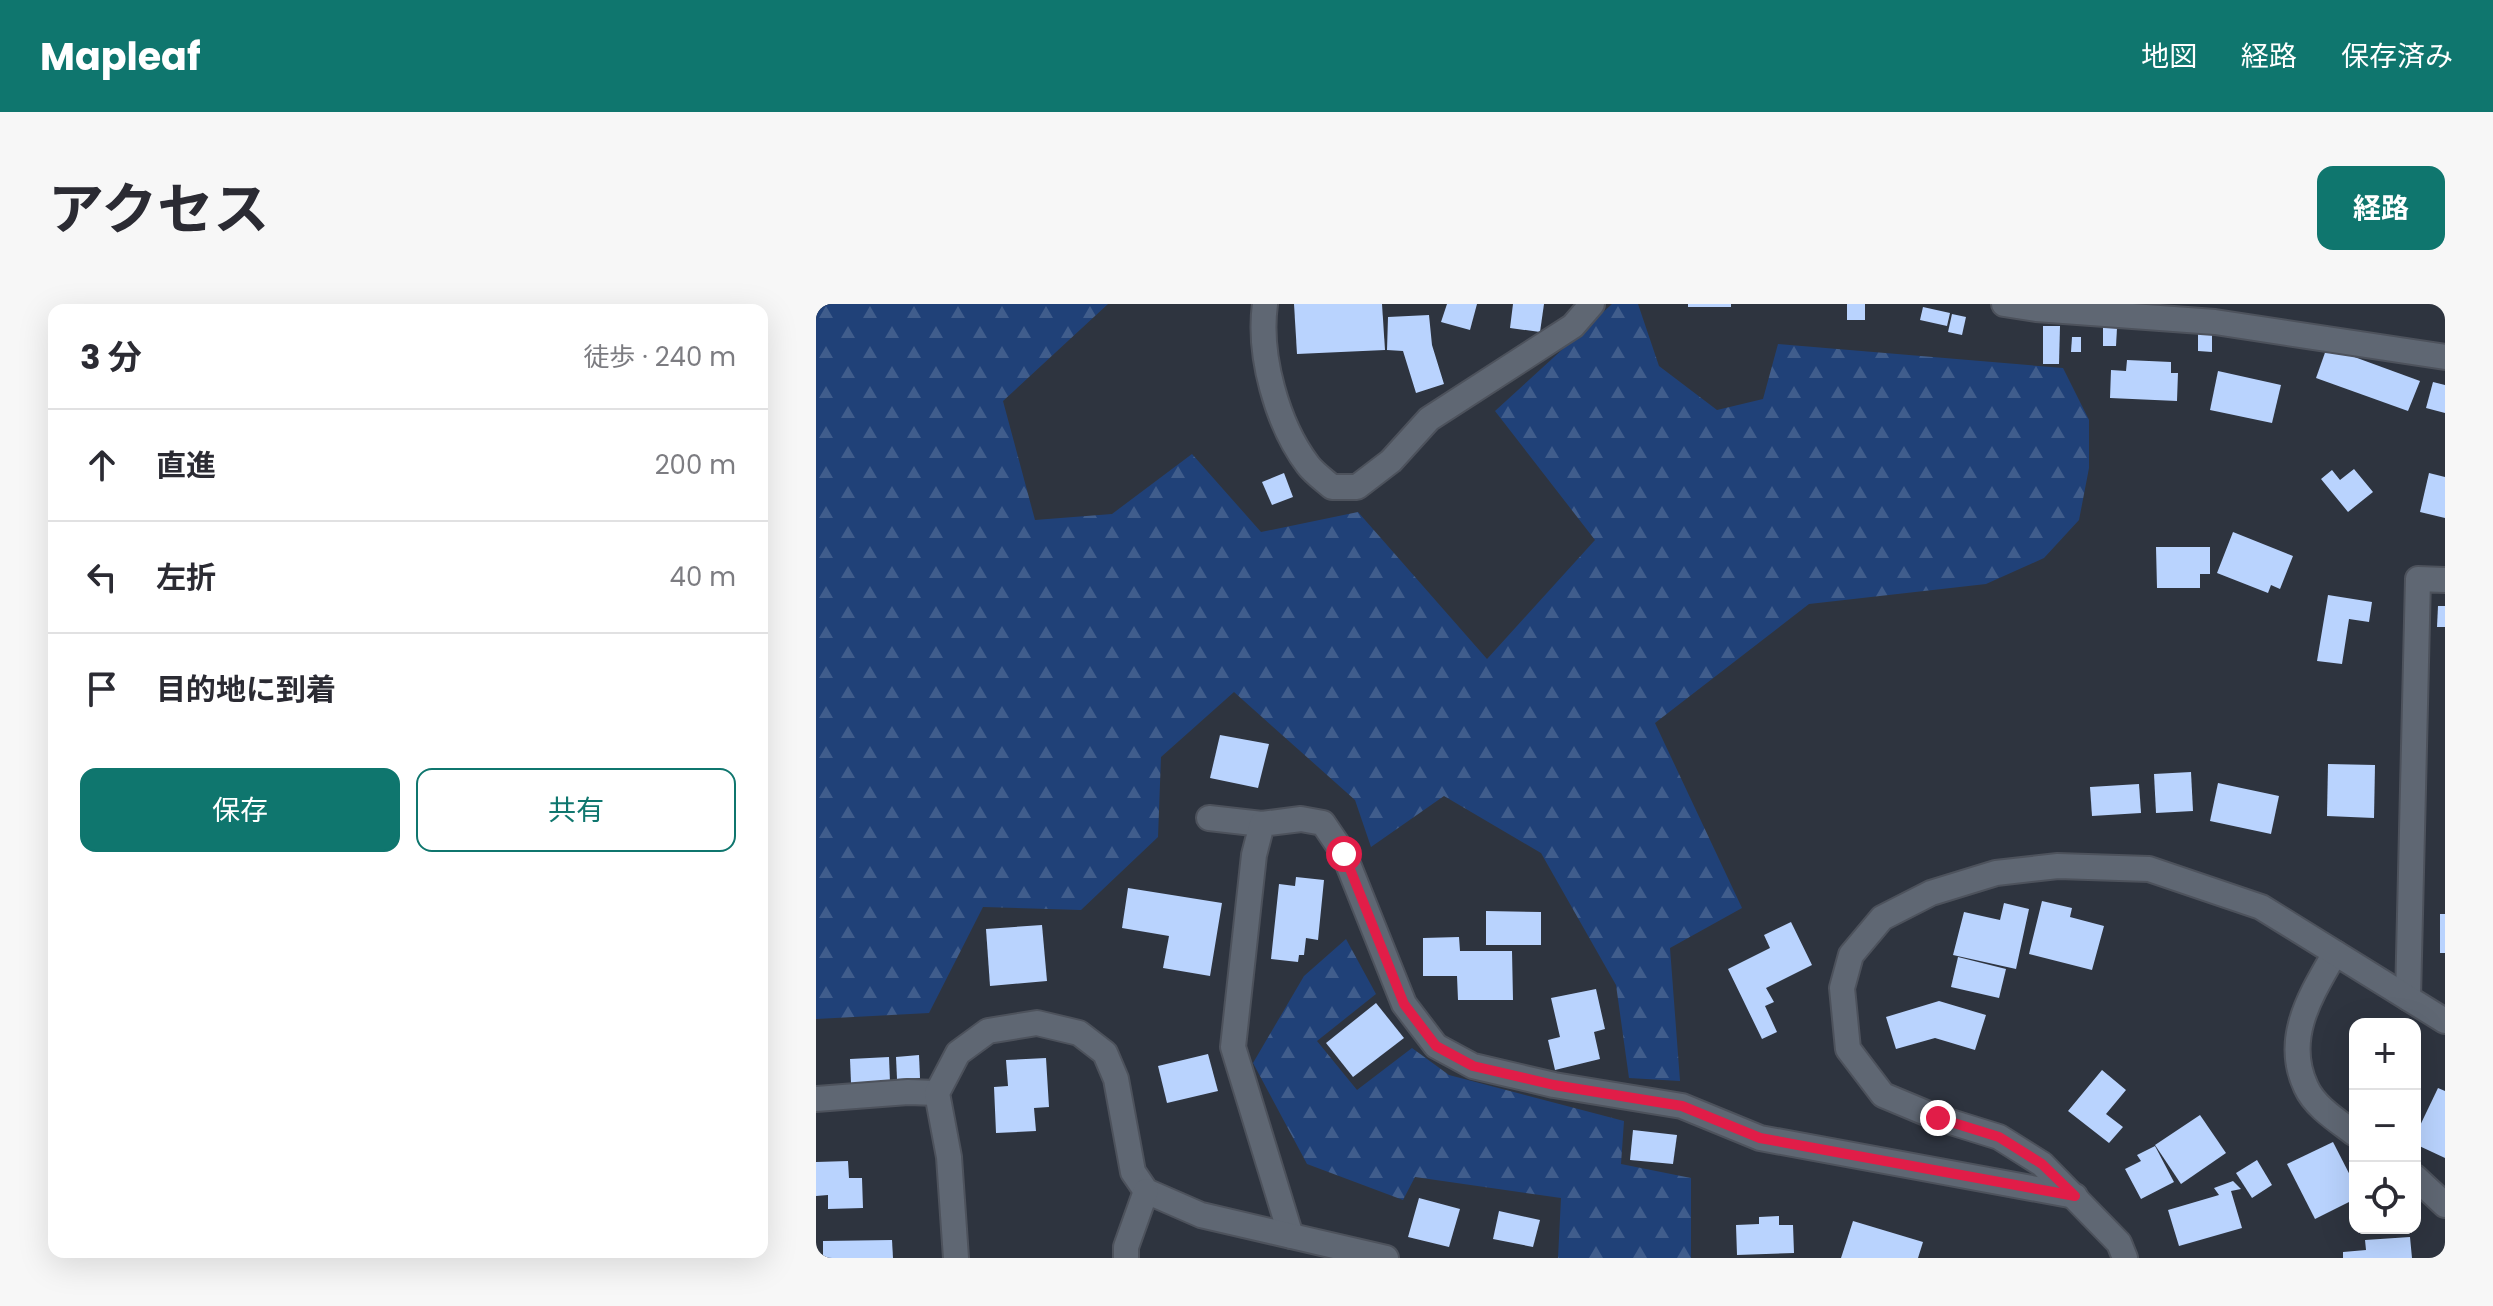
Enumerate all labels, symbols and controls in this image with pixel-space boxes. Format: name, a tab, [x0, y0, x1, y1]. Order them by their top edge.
text: Mapleaf	[40, 30, 201, 83]
text: 地図	[2141, 37, 2197, 76]
text: 経路	[2241, 37, 2297, 76]
text: 保存済み	[2341, 37, 2453, 76]
button: 経路	[2317, 166, 2445, 250]
text: アクセス	[48, 170, 269, 249]
text: 3 分	[80, 333, 142, 381]
text: 徒歩 · 240 m	[583, 339, 736, 375]
icon: ahead	[80, 443, 124, 487]
text: 直進	[156, 444, 216, 487]
text: 200 m	[655, 447, 736, 483]
icon: left	[80, 555, 124, 599]
text: 左折	[156, 556, 216, 599]
text: 40 m	[670, 559, 736, 595]
icon: arrive	[80, 667, 124, 711]
text: 目的地に到着	[156, 668, 336, 711]
button: 保存	[80, 768, 400, 852]
button: 共有	[416, 768, 736, 852]
route start	[1326, 836, 1362, 872]
map controls	[2349, 1018, 2421, 1234]
button: +	[2349, 1018, 2421, 1090]
button: −	[2349, 1090, 2421, 1162]
route end	[1920, 1100, 1956, 1136]
button: locate	[2349, 1162, 2421, 1234]

